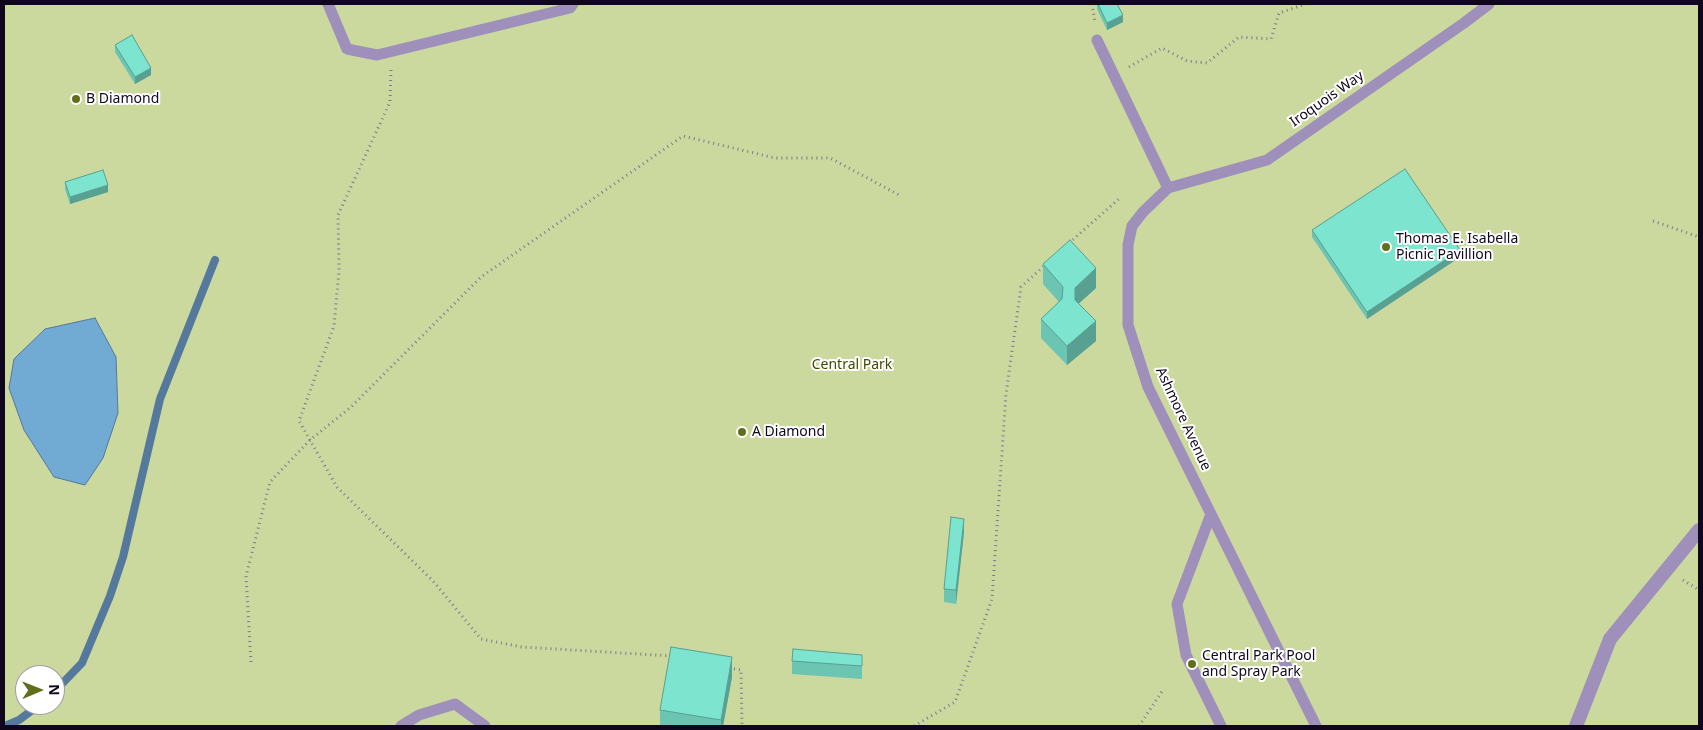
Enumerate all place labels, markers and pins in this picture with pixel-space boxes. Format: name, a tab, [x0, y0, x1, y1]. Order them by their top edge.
place label: B Diamond	[86, 91, 159, 107]
marker: B Diamond	[70, 93, 82, 105]
place label: Thomas E. Isabella Picnic Pavillion	[1396, 231, 1518, 264]
marker: Thomas E. Isabella Picnic Pavillion	[1380, 241, 1392, 253]
place label: A Diamond	[752, 424, 825, 440]
marker: A Diamond	[736, 426, 748, 438]
place label: Central Park Pool and Spray Park	[1202, 648, 1315, 680]
marker: Central Park Pool and Spray Park	[1186, 658, 1198, 670]

